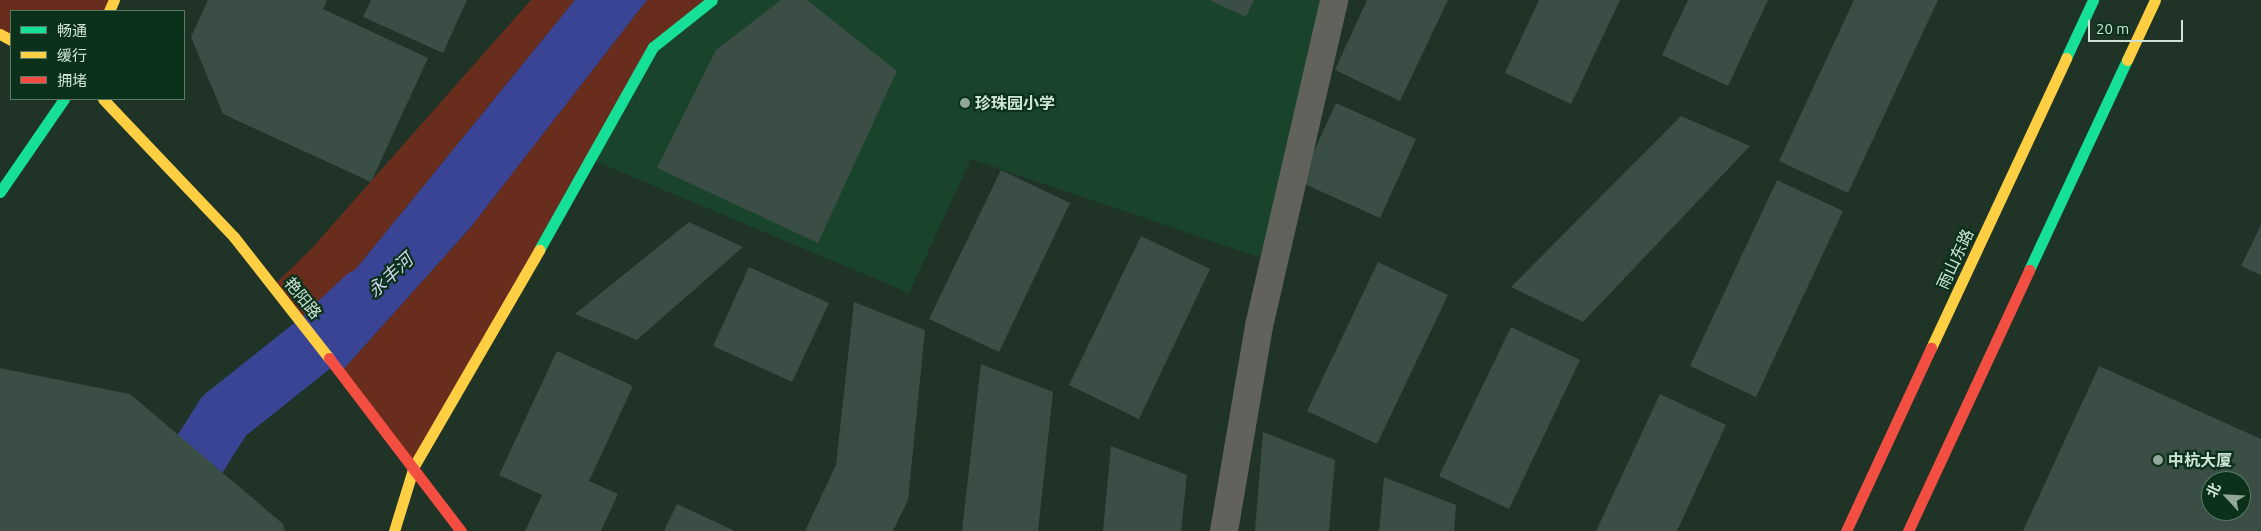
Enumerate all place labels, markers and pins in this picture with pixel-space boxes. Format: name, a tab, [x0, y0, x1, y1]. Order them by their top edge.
place label: 珍珠园小学	[975, 93, 1055, 113]
marker: 珍珠园小学	[959, 97, 971, 109]
place label: 中杭大厦	[2168, 450, 2232, 470]
marker: 中杭大厦	[2152, 454, 2164, 466]

